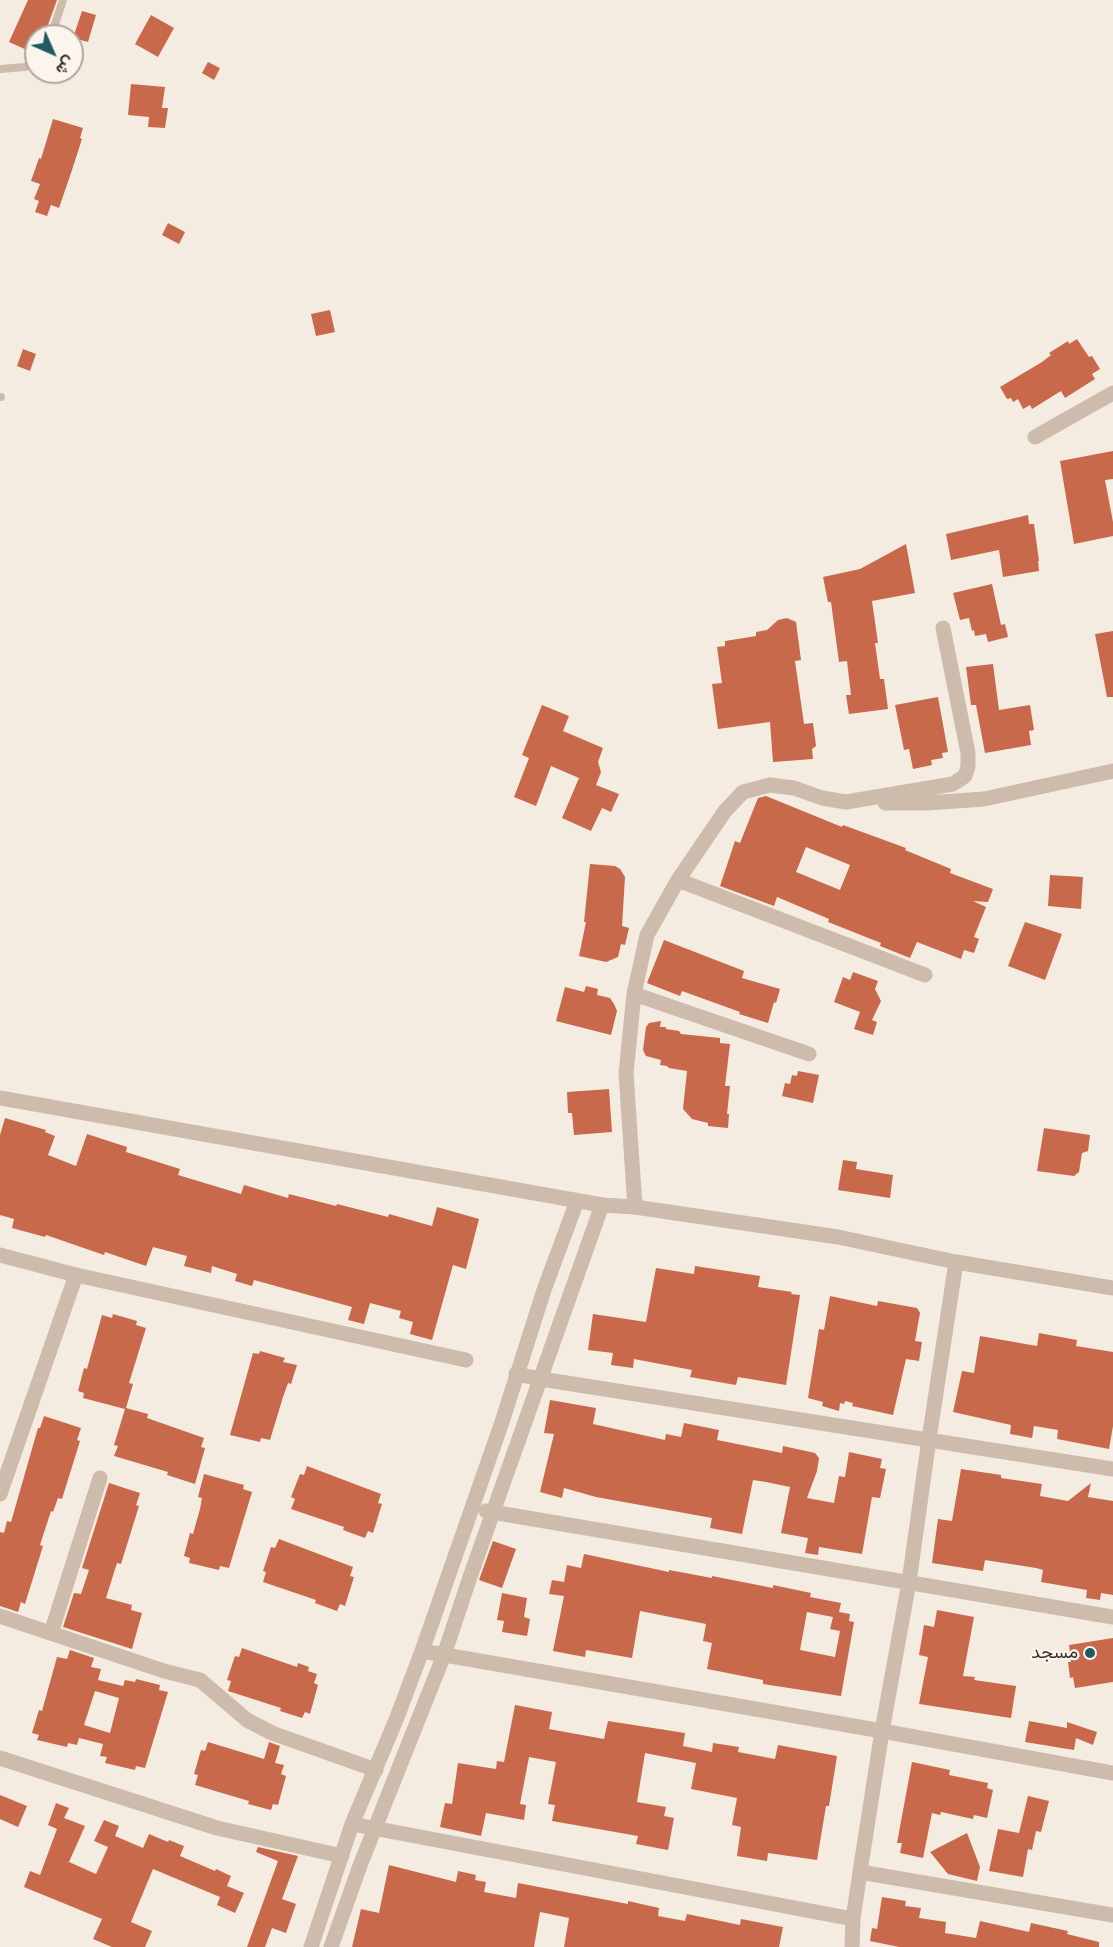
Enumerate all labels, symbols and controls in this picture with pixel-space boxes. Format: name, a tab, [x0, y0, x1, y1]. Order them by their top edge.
north arrow	[24, 24, 84, 84]
text: ش	[53, 53, 78, 78]
place label: مسجد	[1031, 1642, 1078, 1664]
marker: مسجد	[1083, 1646, 1097, 1660]

